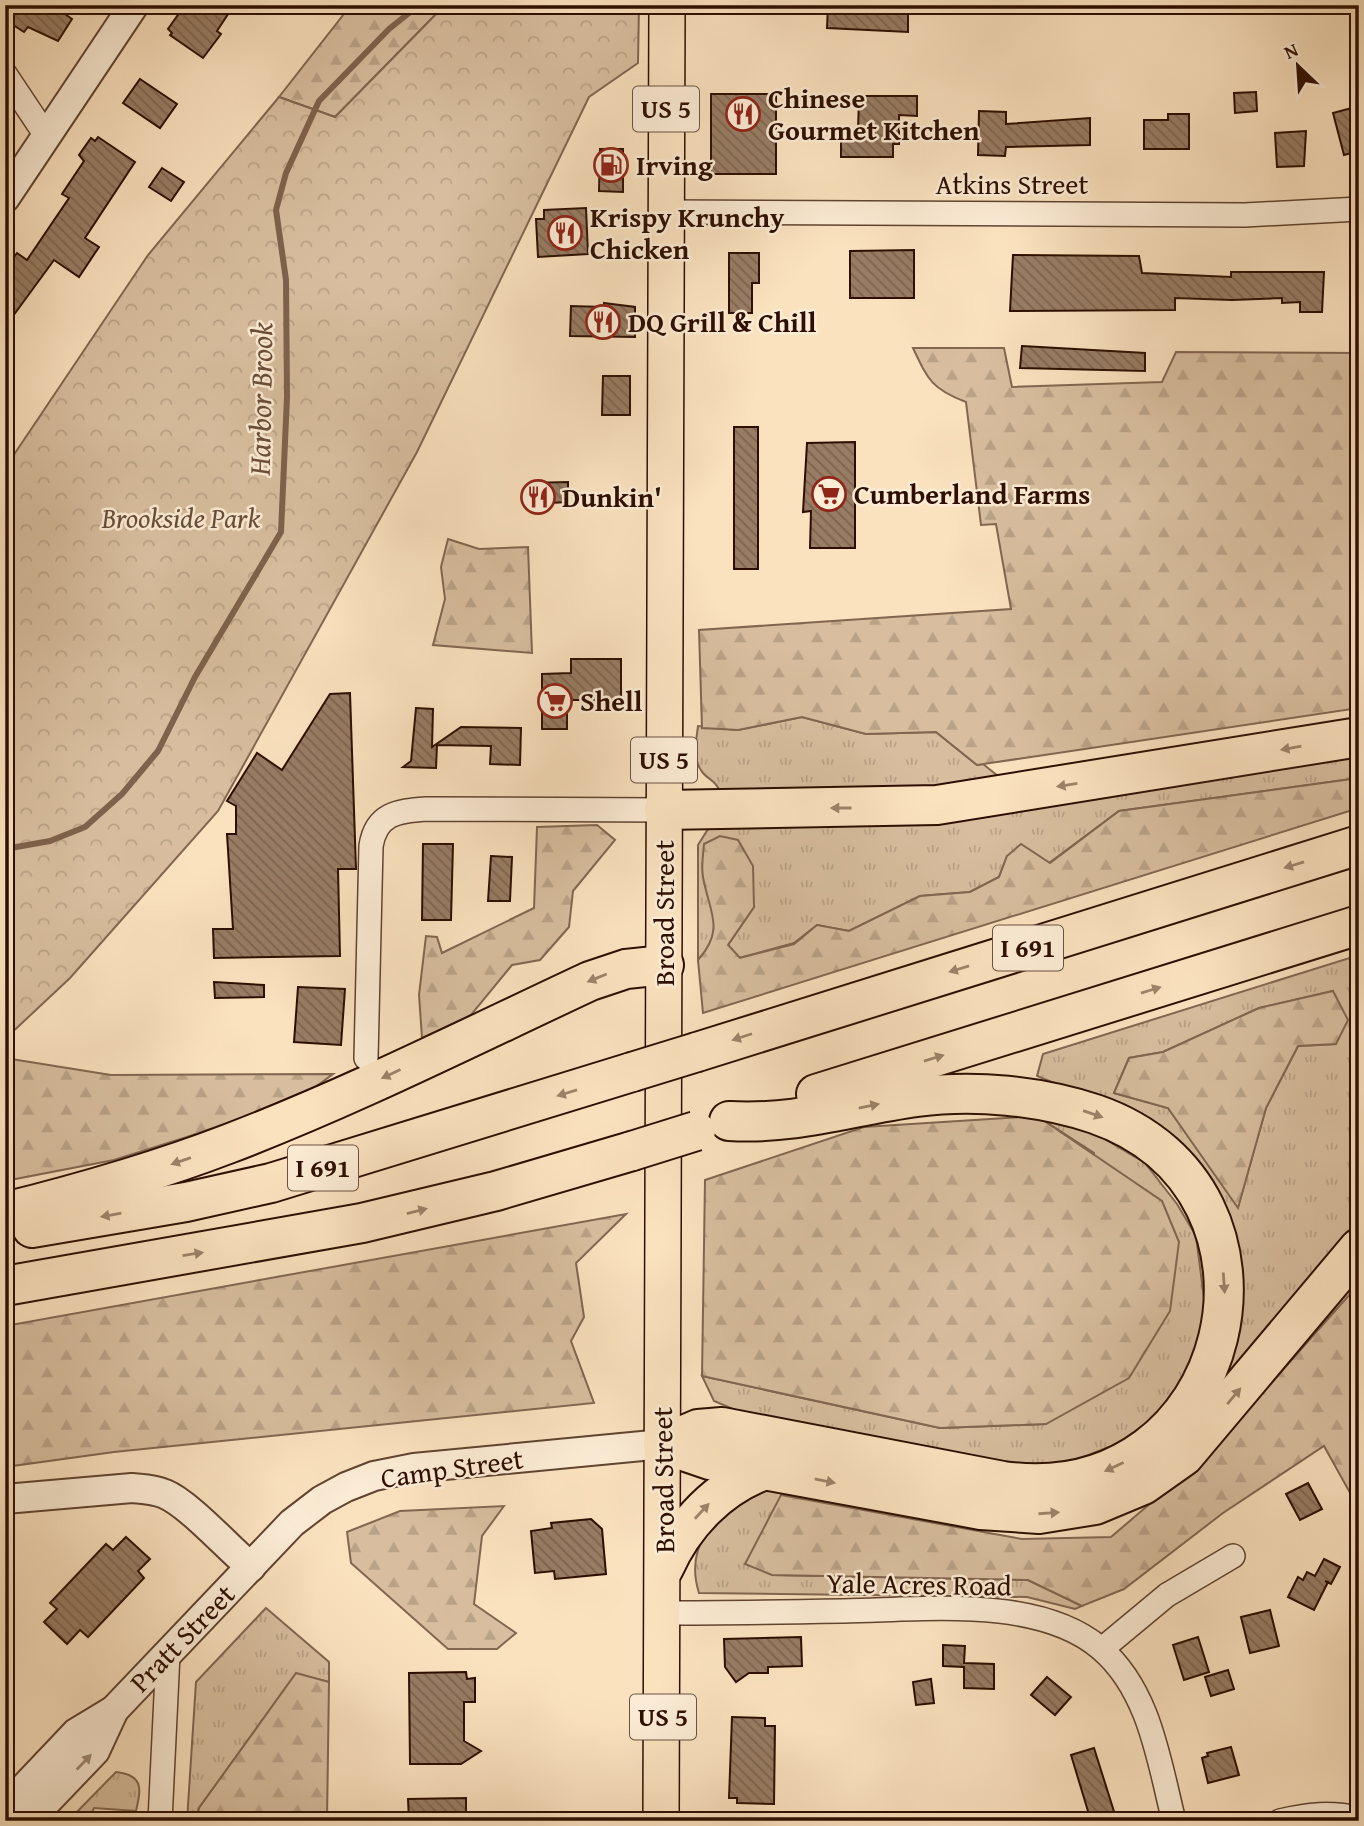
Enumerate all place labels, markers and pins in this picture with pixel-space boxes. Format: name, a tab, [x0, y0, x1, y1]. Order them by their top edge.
place label: Chinese Gourmet Kitchen	[768, 77, 980, 150]
restaurant icon: Chinese Gourmet Kitchen	[724, 95, 762, 133]
place label: Irving	[636, 144, 713, 185]
fuel station icon: Irving	[592, 146, 630, 184]
place label: Krispy Krunchy Chicken	[590, 196, 785, 269]
restaurant icon: Krispy Krunchy Chicken	[546, 214, 584, 252]
place label: DQ Grill & Chill	[628, 301, 817, 342]
restaurant icon: DQ Grill & Chill	[584, 303, 622, 341]
place label: Cumberland Farms	[854, 473, 1090, 514]
supermarket icon: Cumberland Farms	[810, 475, 848, 513]
place label: Dunkin'	[562, 476, 662, 517]
restaurant icon: Dunkin'	[519, 478, 557, 516]
place label: Shell	[580, 680, 643, 721]
supermarket icon: Shell	[536, 682, 574, 720]

